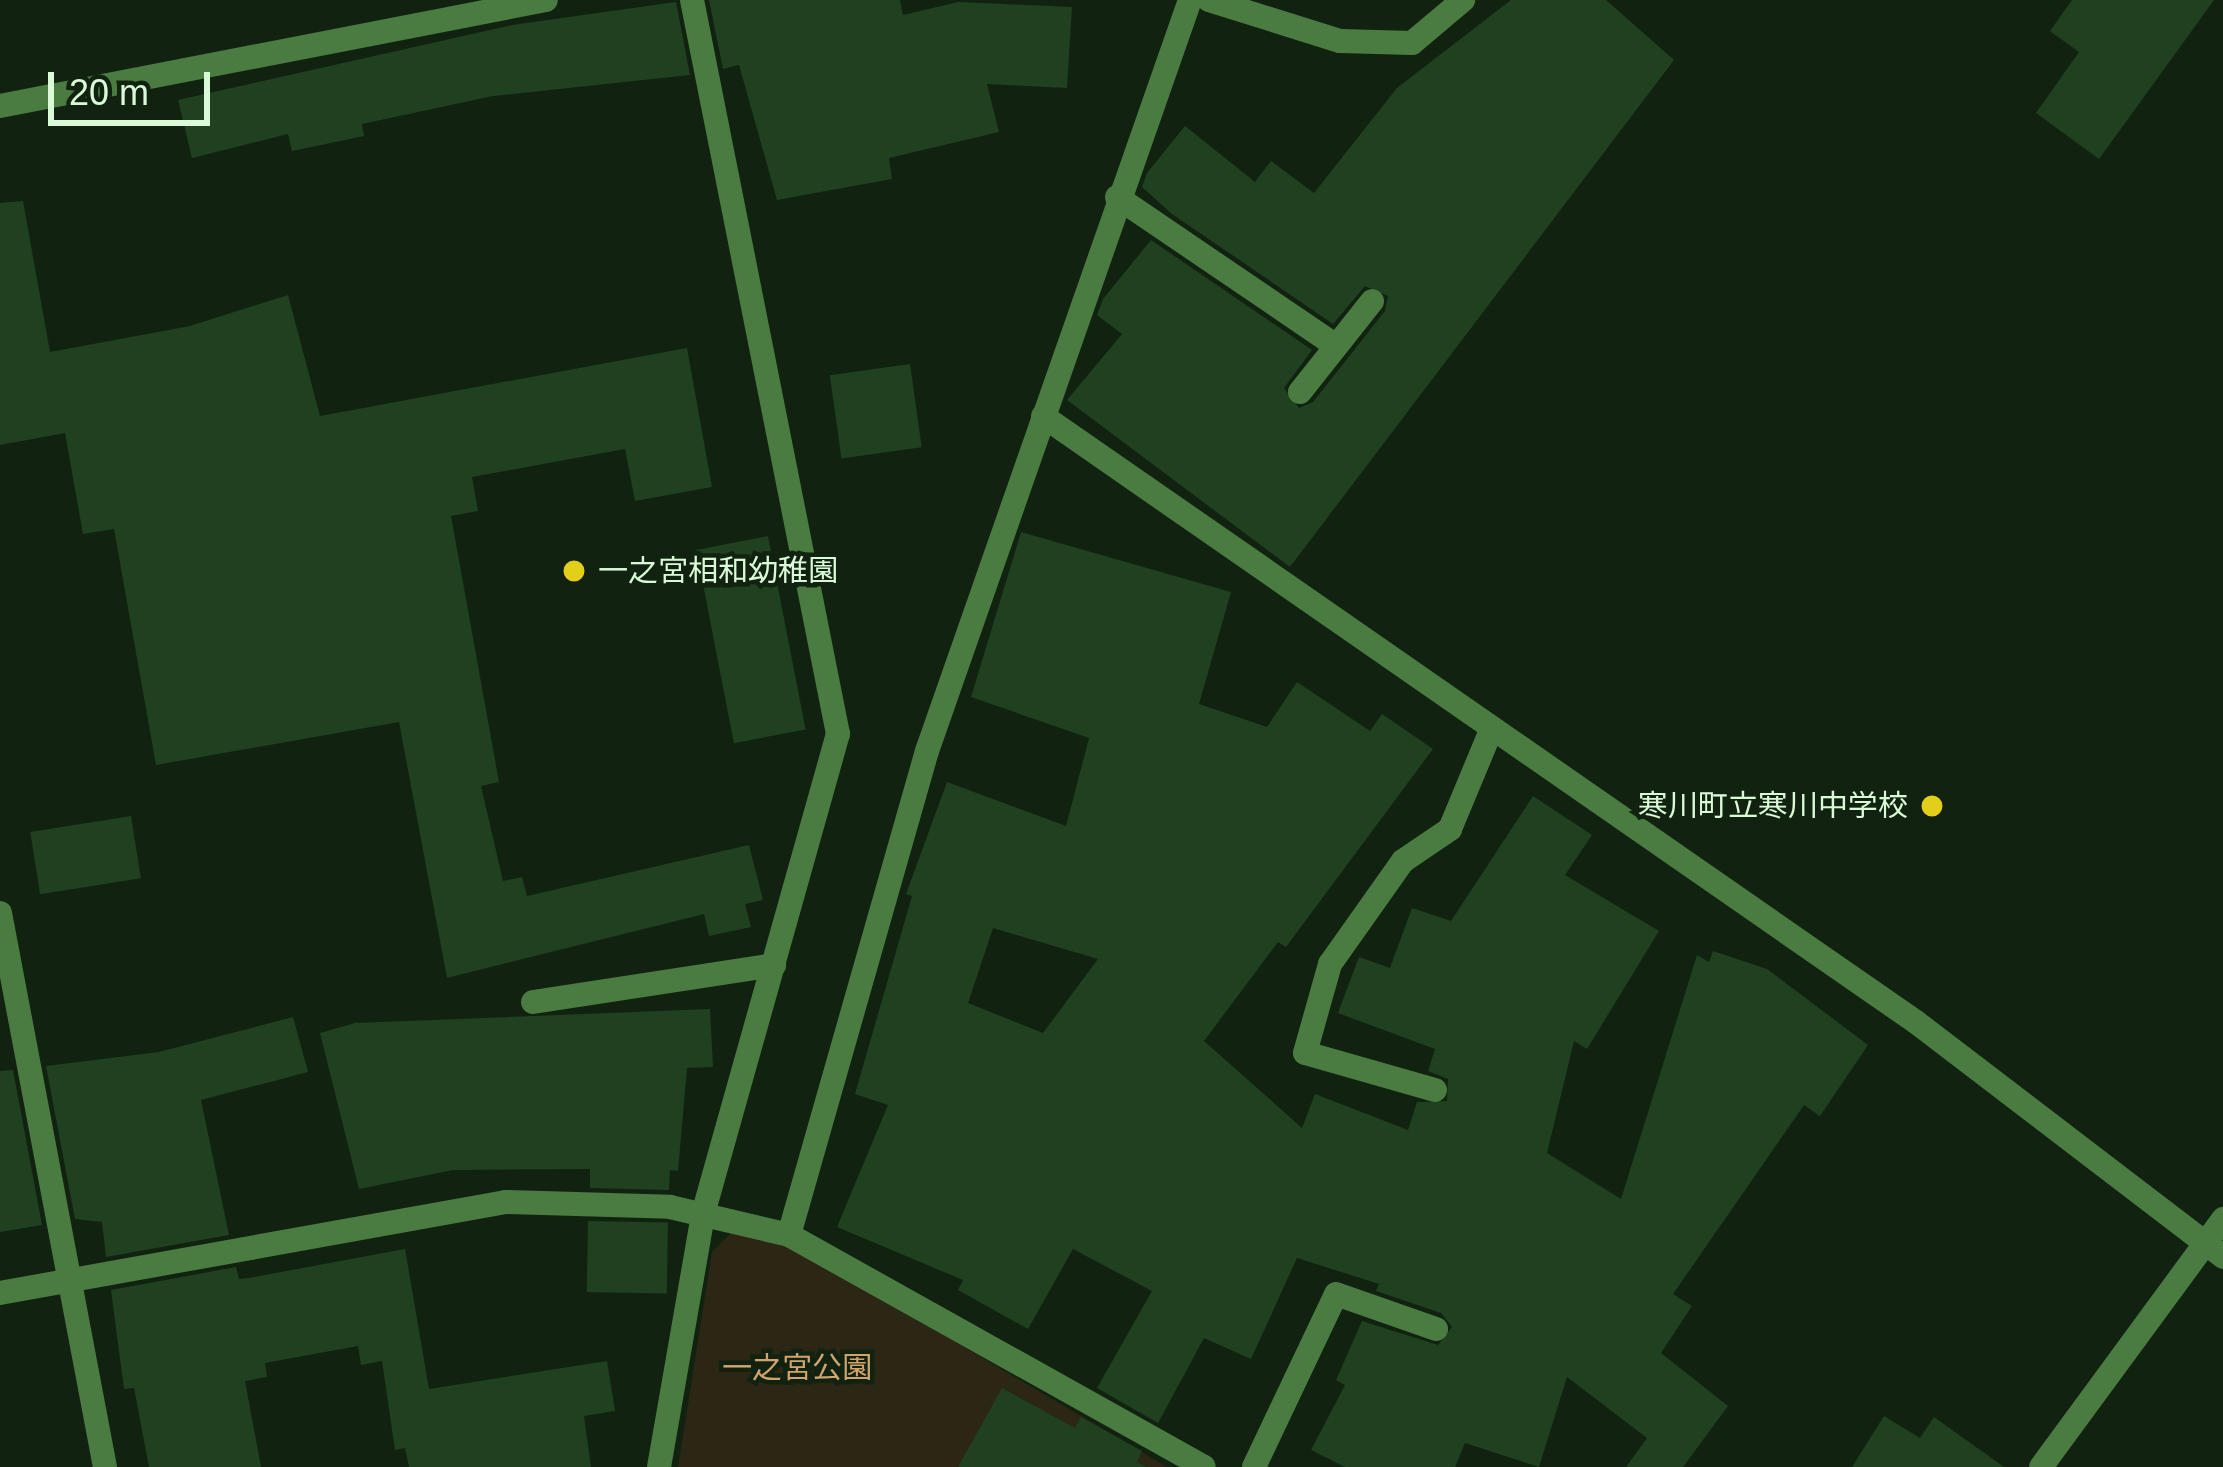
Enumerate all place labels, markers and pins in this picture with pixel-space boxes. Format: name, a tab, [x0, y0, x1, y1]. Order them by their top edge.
place label: 一之宮相和幼稚園	[598, 553, 838, 589]
marker: 一之宮相和幼稚園	[561, 558, 587, 584]
place label: 寒川町立寒川中学校	[1638, 788, 1908, 824]
marker: 寒川町立寒川中学校	[1919, 793, 1945, 819]

